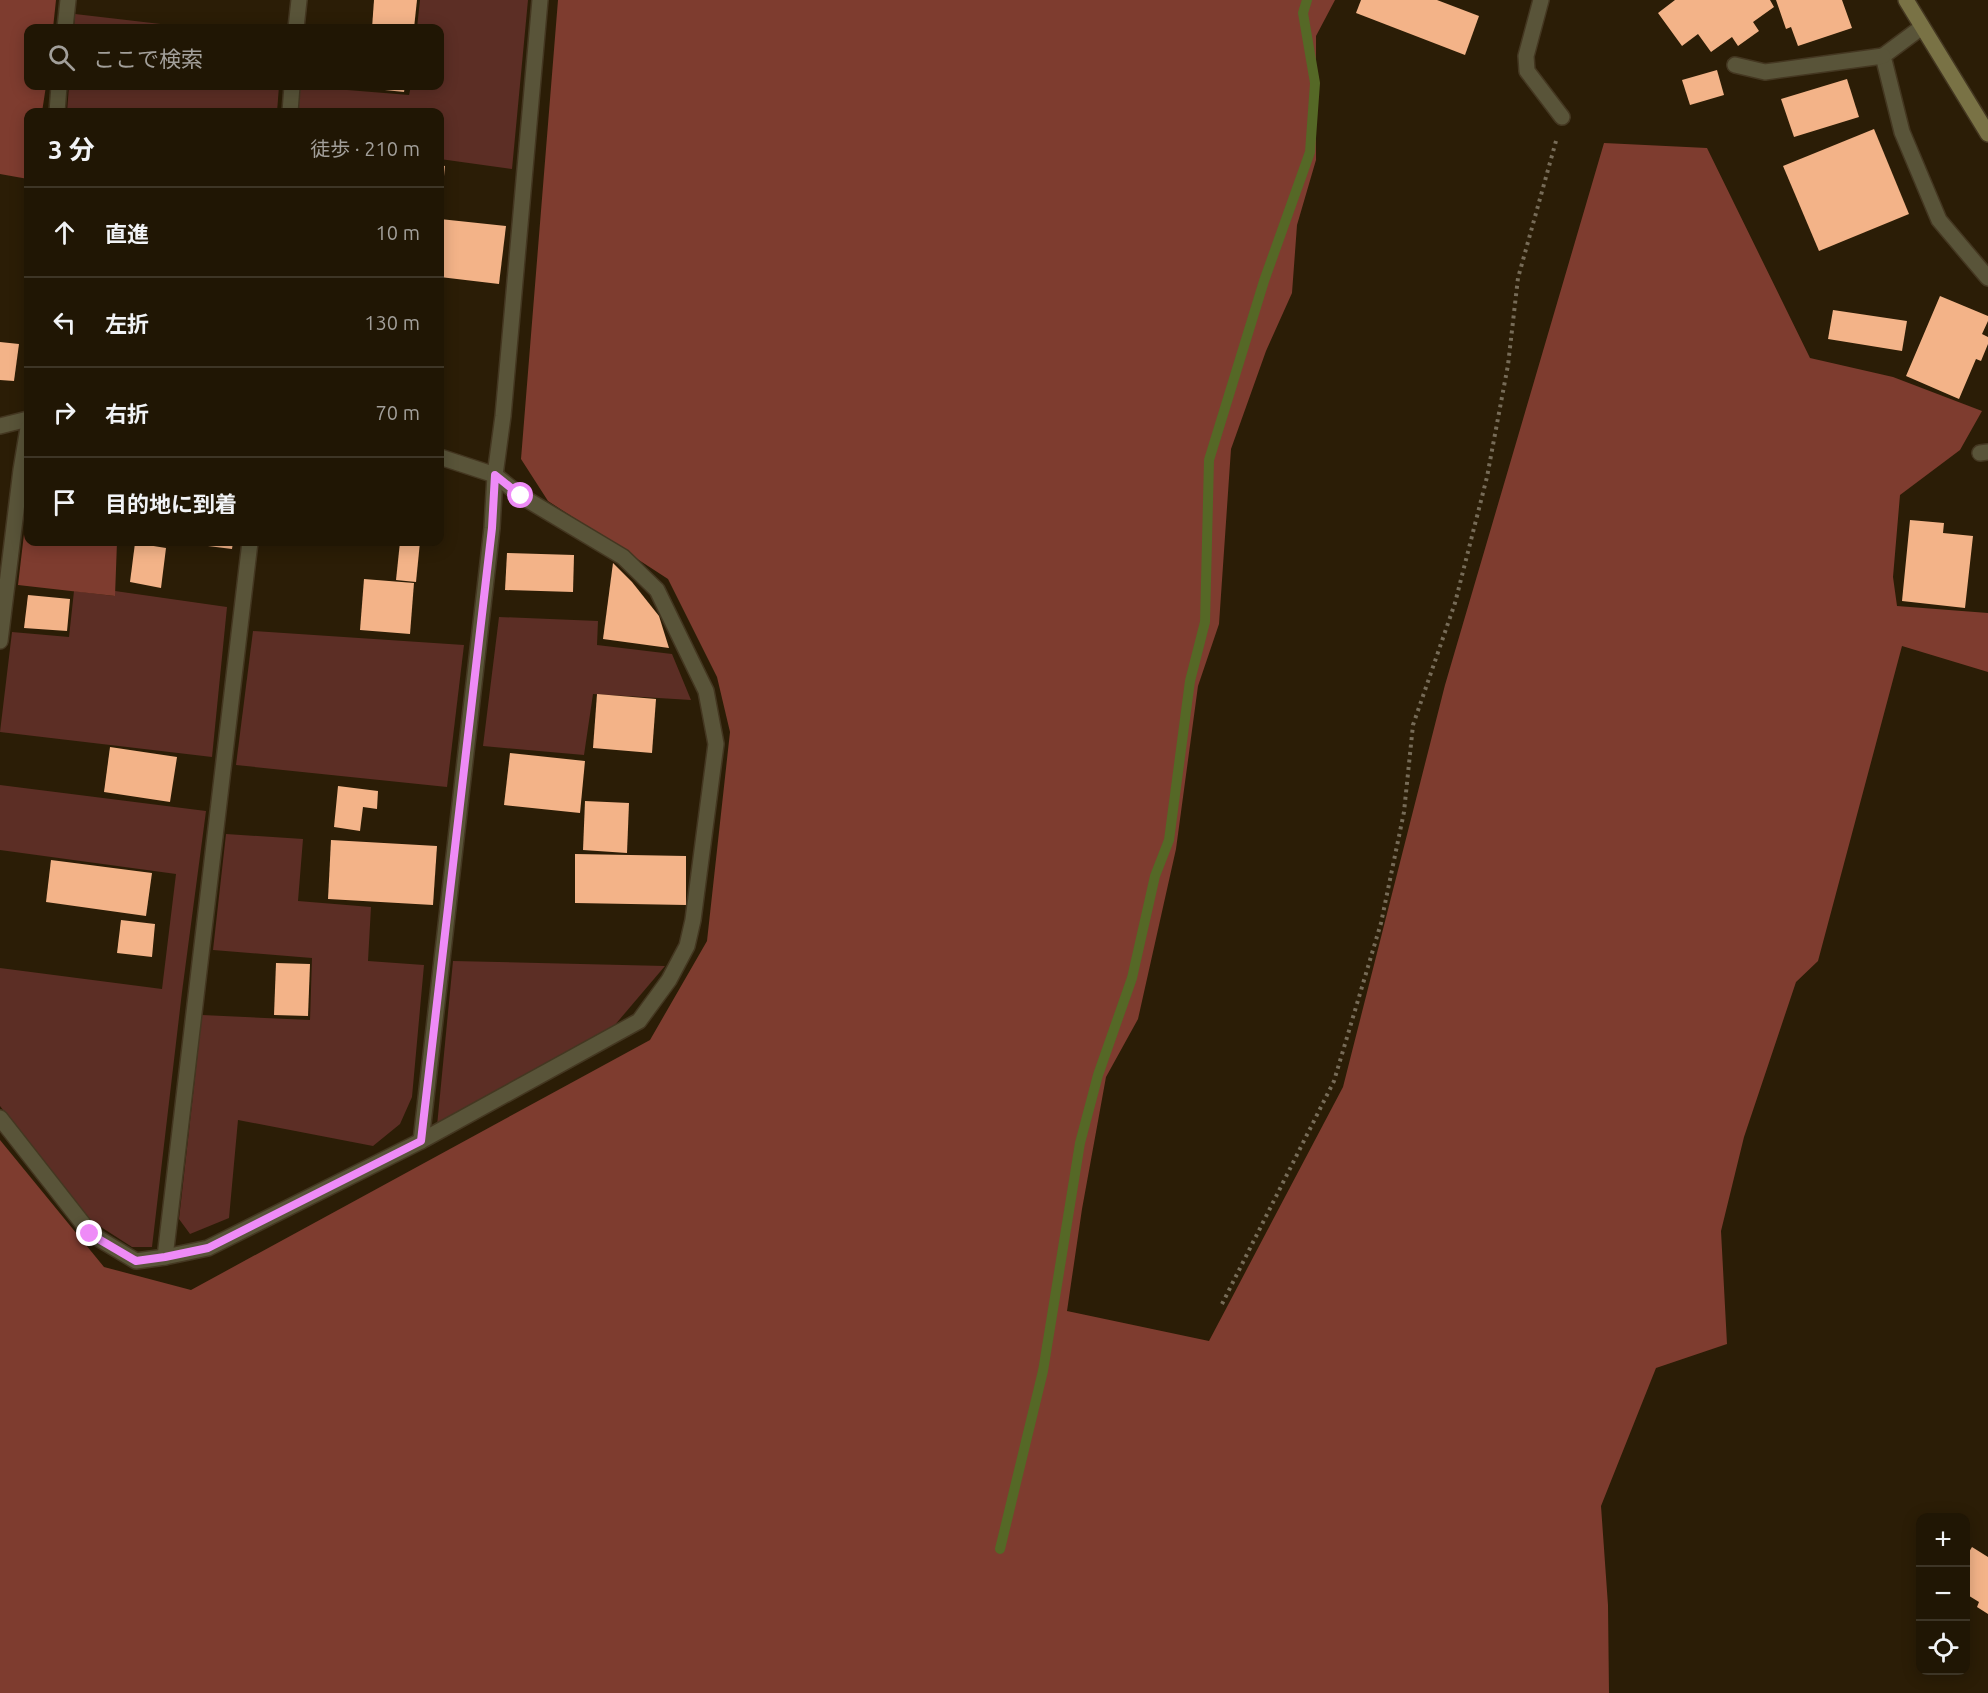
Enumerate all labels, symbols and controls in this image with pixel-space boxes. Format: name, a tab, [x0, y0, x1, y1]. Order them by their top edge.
search box	[24, 24, 444, 90]
icon: search	[45, 41, 78, 74]
text: ここで検索	[93, 46, 203, 71]
text: 3 分	[48, 135, 95, 164]
text: 徒歩 · 210 m	[310, 137, 420, 160]
icon: ahead	[48, 216, 81, 249]
text: 直進	[105, 221, 149, 246]
text: 10 m	[376, 221, 420, 244]
icon: left	[48, 306, 81, 339]
text: 左折	[105, 311, 149, 336]
text: 130 m	[364, 311, 420, 334]
icon: right	[48, 396, 81, 429]
text: 右折	[105, 401, 149, 426]
text: 70 m	[376, 401, 420, 424]
route start	[507, 482, 533, 508]
icon: arrive	[48, 486, 81, 519]
text: 目的地に到着	[105, 491, 237, 516]
route end	[76, 1220, 102, 1246]
map controls	[1916, 1513, 1970, 1675]
button: +	[1916, 1513, 1970, 1567]
button: −	[1916, 1567, 1970, 1621]
button: locate	[1916, 1621, 1970, 1675]

